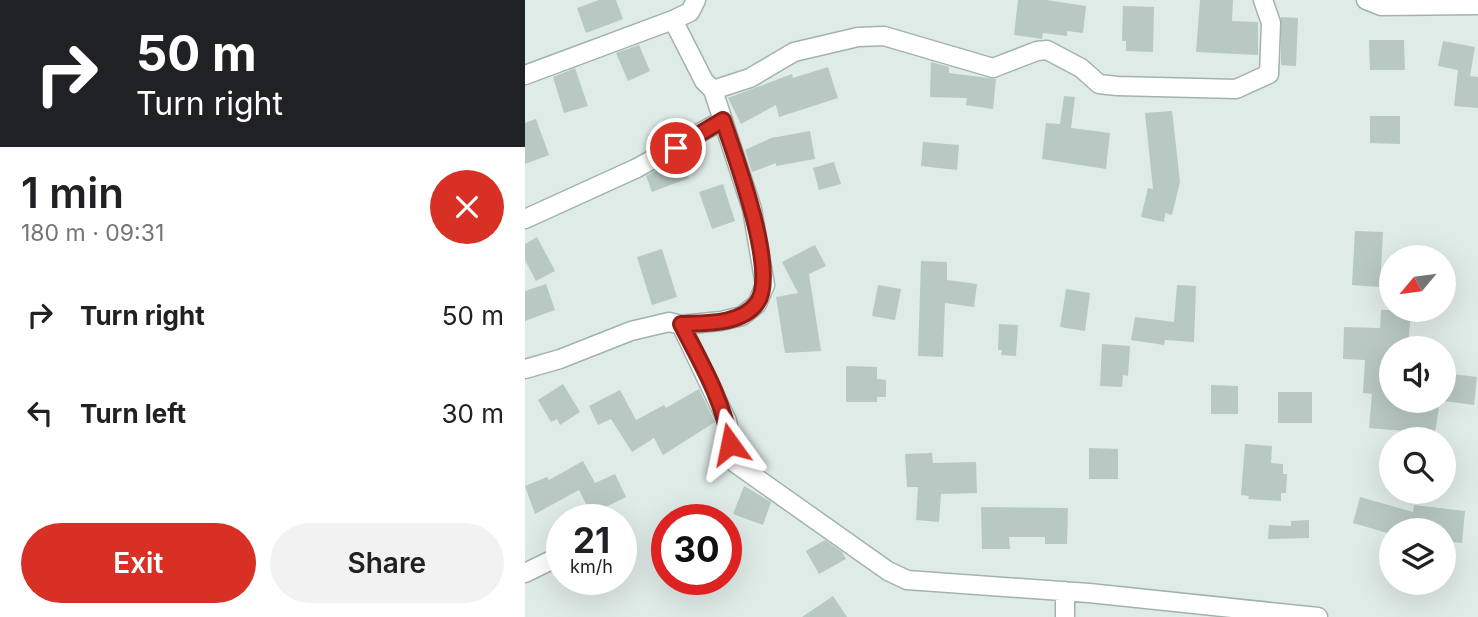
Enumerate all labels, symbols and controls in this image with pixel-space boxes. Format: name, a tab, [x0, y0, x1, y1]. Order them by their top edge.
text: 50 m	[136, 24, 257, 83]
icon: right	[21, 28, 112, 119]
text: Turn right	[136, 84, 283, 123]
pin	[646, 118, 706, 178]
icon: arrive	[657, 129, 695, 167]
text: 1 min	[21, 167, 124, 218]
button: close	[430, 170, 504, 244]
text: 180 m · 09:31	[21, 219, 164, 247]
north arrow	[1379, 245, 1456, 322]
map controls	[1379, 245, 1456, 595]
icon: right	[21, 296, 59, 334]
text: Turn right	[80, 300, 205, 331]
text: 50 m	[442, 300, 504, 331]
button: sound	[1379, 336, 1456, 413]
icon: left	[21, 394, 59, 432]
text: Turn left	[80, 398, 186, 429]
text: 30 m	[441, 398, 504, 429]
position arrow	[693, 407, 767, 481]
button: search	[1379, 427, 1456, 504]
speed limit sign: 30	[651, 504, 742, 595]
button: layers	[1379, 518, 1456, 595]
text: 21	[573, 519, 610, 561]
button: Exit	[21, 523, 256, 603]
button: Share	[270, 523, 504, 603]
text: km/h	[570, 556, 613, 577]

